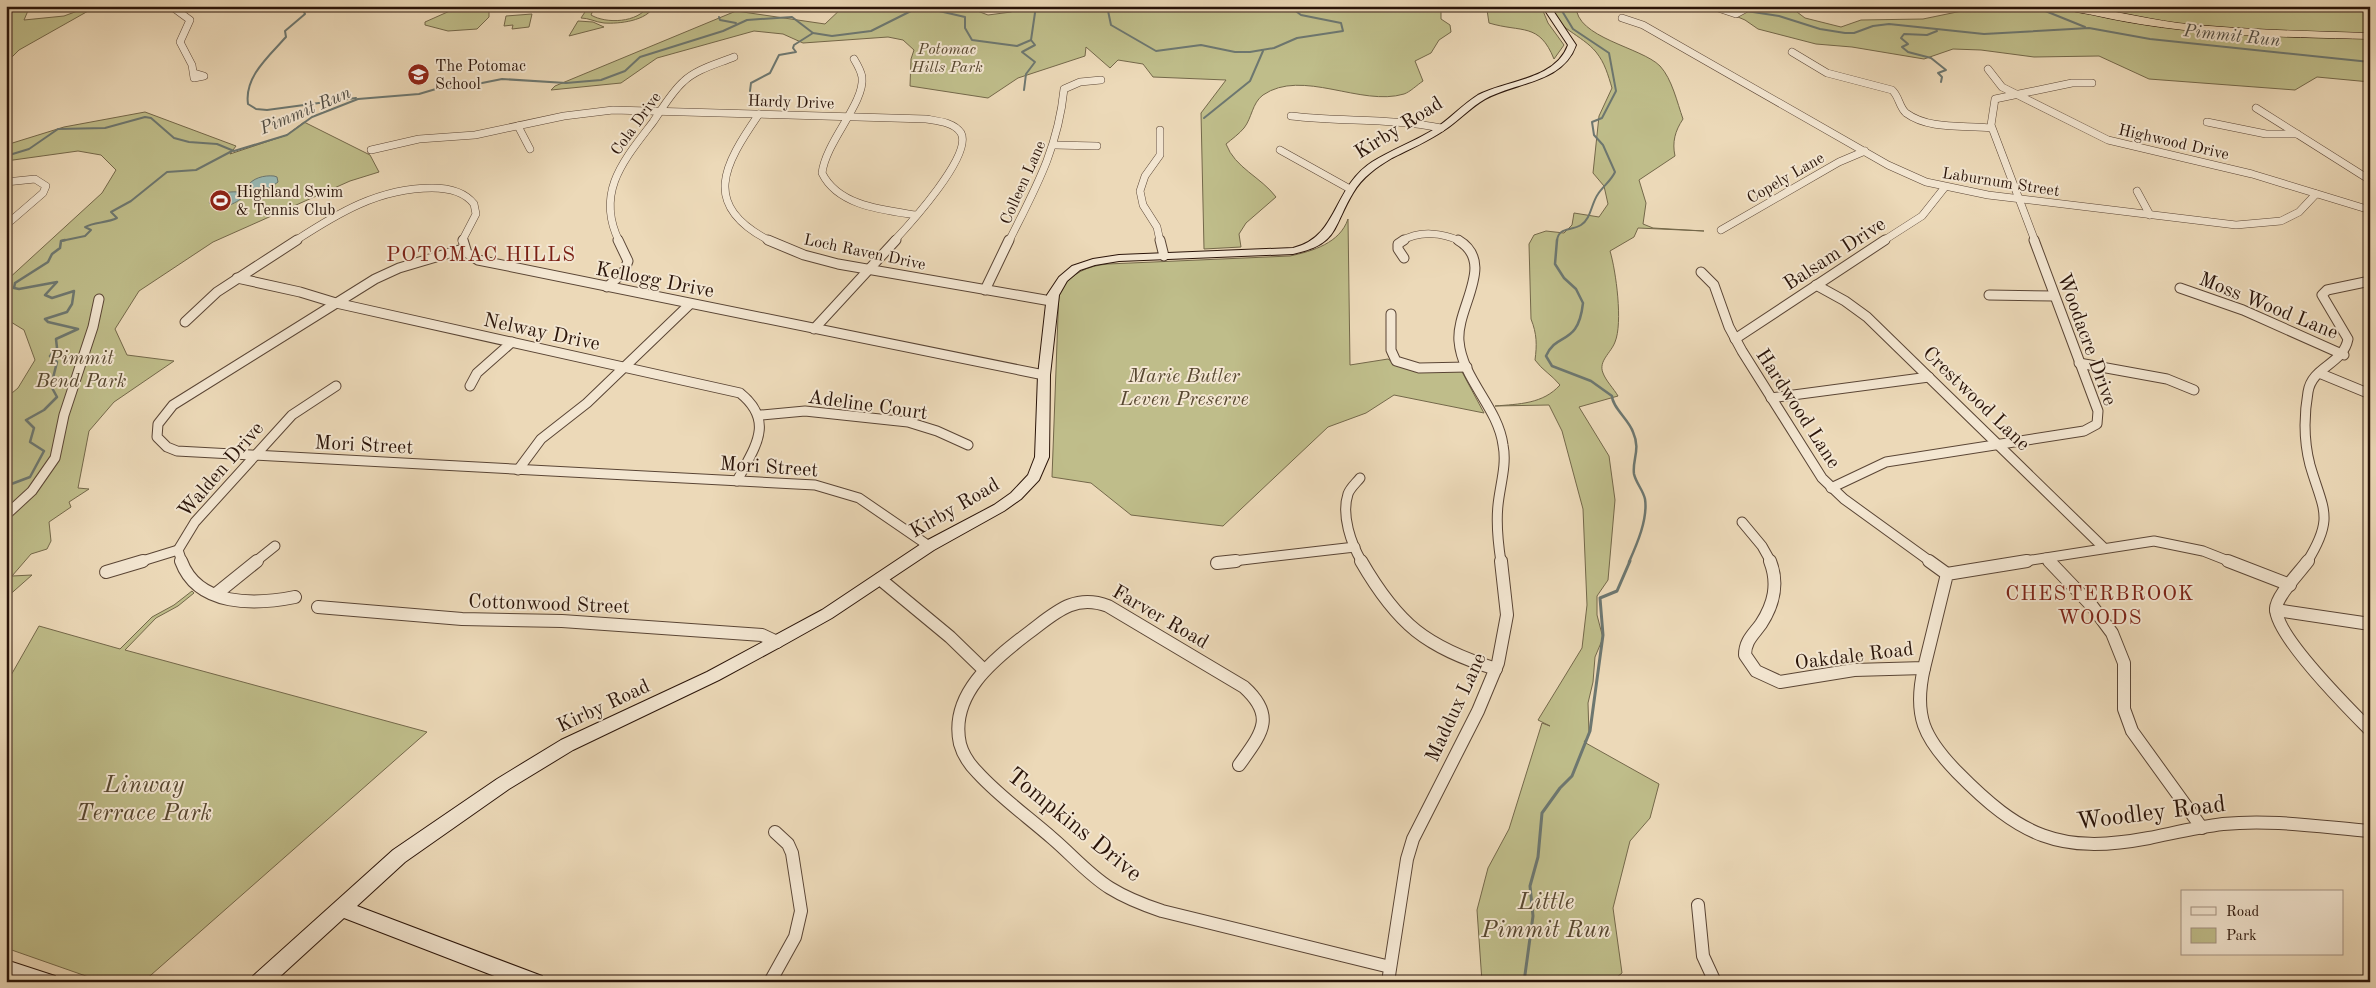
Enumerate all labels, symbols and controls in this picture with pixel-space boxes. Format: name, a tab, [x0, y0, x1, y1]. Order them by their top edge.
water label: Pimmit Run	[2182, 22, 2281, 50]
park label: Potomac Hills Park	[910, 42, 983, 76]
place label: The Potomac School	[435, 59, 526, 93]
school or university icon: The Potomac School	[407, 62, 431, 86]
water label: Pimmit Run	[256, 84, 354, 139]
street label: Cola Drive	[608, 90, 665, 159]
street label: Hardy Drive	[747, 93, 835, 113]
street label: Kirby Road	[1351, 94, 1447, 164]
street label: Highwood Drive	[2117, 122, 2230, 163]
street label: Colleen Lane	[998, 139, 1049, 227]
street label: Copely Lane	[1745, 150, 1827, 207]
street label: Laburnum Street	[1941, 166, 2061, 200]
place label: Highland Swim & Tennis Club	[236, 185, 344, 219]
sports icon: Highland Swim & Tennis Club	[208, 188, 232, 212]
street label: Balsam Drive	[1781, 214, 1890, 295]
street label: Loch Raven Drive	[802, 232, 927, 274]
district label: POTOMAC HILLS	[386, 245, 576, 266]
street label: Kellogg Drive	[594, 260, 716, 302]
street label: Moss Wood Lane	[2196, 270, 2341, 344]
street label: Woodacre Drive	[2053, 271, 2119, 409]
street label: Nelway Drive	[481, 311, 602, 355]
street label: Crestwood Lane	[1918, 344, 2033, 455]
street label: Hardwood Lane	[1751, 346, 1843, 472]
park label: Pimmit Bend Park	[35, 349, 127, 392]
park label: Marie Butler Leven Preserve	[1118, 367, 1249, 410]
street label: Adeline Court	[807, 388, 929, 424]
street label: Walden Drive	[175, 419, 268, 522]
street label: Mori Street	[314, 433, 414, 459]
street label: Mori Street	[719, 455, 819, 481]
street label: Kirby Road	[907, 475, 1003, 542]
street label: Farver Road	[1108, 582, 1212, 653]
district label: CHESTERBROOK WOODS	[2005, 584, 2195, 629]
street label: Cottonwood Street	[468, 592, 630, 618]
street label: Oakdale Road	[1794, 640, 1915, 674]
street label: Maddux Lane	[1423, 650, 1491, 765]
street label: Kirby Road	[554, 677, 653, 737]
street label: Tompkins Drive	[1002, 764, 1146, 887]
park label: Linway Terrace Park	[76, 774, 212, 826]
street label: Woodley Road	[2075, 793, 2227, 835]
legend	[2181, 890, 2344, 956]
park label: Little Pimmit Run	[1480, 891, 1611, 943]
text: Road	[2226, 905, 2260, 920]
text: Park	[2226, 929, 2257, 944]

